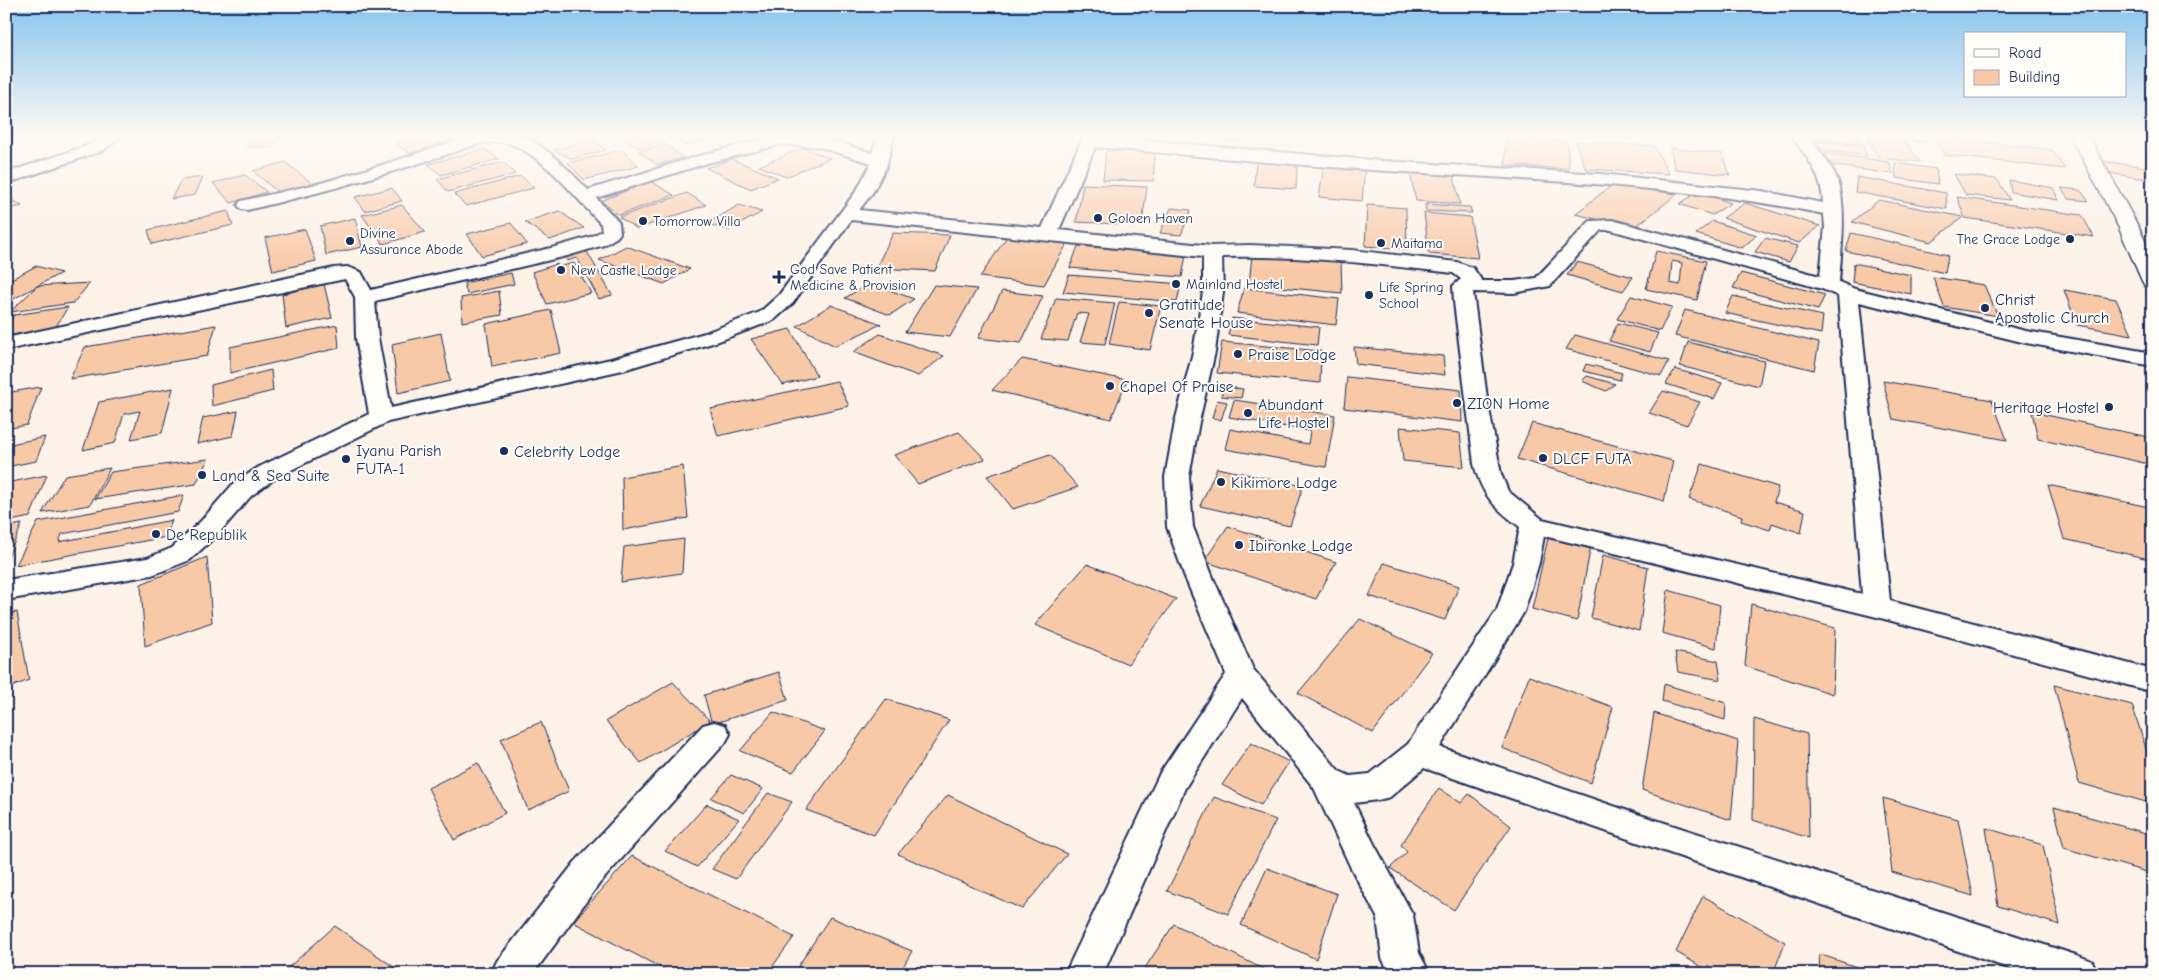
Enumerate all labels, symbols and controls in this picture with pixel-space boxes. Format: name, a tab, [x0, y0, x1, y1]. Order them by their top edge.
legend	[1964, 32, 2126, 98]
text: Road	[2009, 44, 2041, 62]
text: Building	[2009, 68, 2060, 86]
place label: Goloen Haven	[1108, 210, 1193, 227]
marker: Goloen Haven	[1092, 212, 1104, 224]
place label: Tomorrow Villa	[653, 213, 741, 230]
marker: Tomorrow Villa	[637, 215, 649, 227]
place label: Divine Assurance Abode	[360, 225, 463, 258]
place label: The Grace Lodge	[1956, 231, 2060, 248]
marker: The Grace Lodge	[2064, 233, 2076, 245]
marker: Divine Assurance Abode	[344, 235, 356, 247]
place label: Maitama	[1391, 235, 1443, 252]
marker: Maitama	[1375, 237, 1387, 249]
place label: God Save Patient Medicine & Provision	[790, 261, 916, 294]
place label: New Castle Lodge	[571, 262, 677, 279]
marker: New Castle Lodge	[555, 264, 567, 276]
marker: God Save Patient Medicine & Provision	[772, 270, 786, 284]
place label: Mainland Hostel	[1186, 276, 1283, 293]
marker: Mainland Hostel	[1170, 278, 1182, 290]
place label: Life Spring School	[1379, 279, 1444, 312]
marker: Life Spring School	[1363, 289, 1375, 301]
place label: Christ Apostolic Church	[1995, 291, 2109, 327]
place label: Gratitude Senate House	[1159, 296, 1253, 332]
marker: Christ Apostolic Church	[1979, 302, 1991, 314]
marker: Gratitude Senate House	[1143, 307, 1155, 319]
place label: Praise Lodge	[1248, 346, 1336, 364]
marker: Praise Lodge	[1232, 348, 1244, 360]
place label: Chapel Of Praise	[1120, 378, 1234, 396]
marker: Chapel Of Praise	[1104, 380, 1116, 392]
place label: ZION Home	[1467, 395, 1550, 413]
place label: Abundant Life Hostel	[1258, 396, 1329, 432]
marker: ZION Home	[1451, 397, 1463, 409]
place label: Heritage Hostel	[1993, 399, 2099, 417]
marker: Heritage Hostel	[2103, 401, 2115, 413]
marker: Abundant Life Hostel	[1242, 407, 1254, 419]
place label: Iyanu Parish FUTA-1	[356, 442, 442, 478]
place label: Celebrity Lodge	[514, 443, 620, 461]
marker: Celebrity Lodge	[498, 445, 510, 457]
place label: DLCF FUTA	[1553, 450, 1632, 468]
marker: DLCF FUTA	[1537, 452, 1549, 464]
marker: Iyanu Parish FUTA-1	[340, 453, 352, 465]
place label: Land & Sea Suite	[212, 467, 330, 485]
marker: Land & Sea Suite	[196, 469, 208, 481]
place label: Kikimore Lodge	[1231, 474, 1337, 492]
marker: Kikimore Lodge	[1215, 476, 1227, 488]
place label: De Republik	[166, 526, 247, 544]
marker: De Republik	[150, 528, 162, 540]
place label: Ibironke Lodge	[1249, 537, 1353, 555]
marker: Ibironke Lodge	[1233, 539, 1245, 551]

